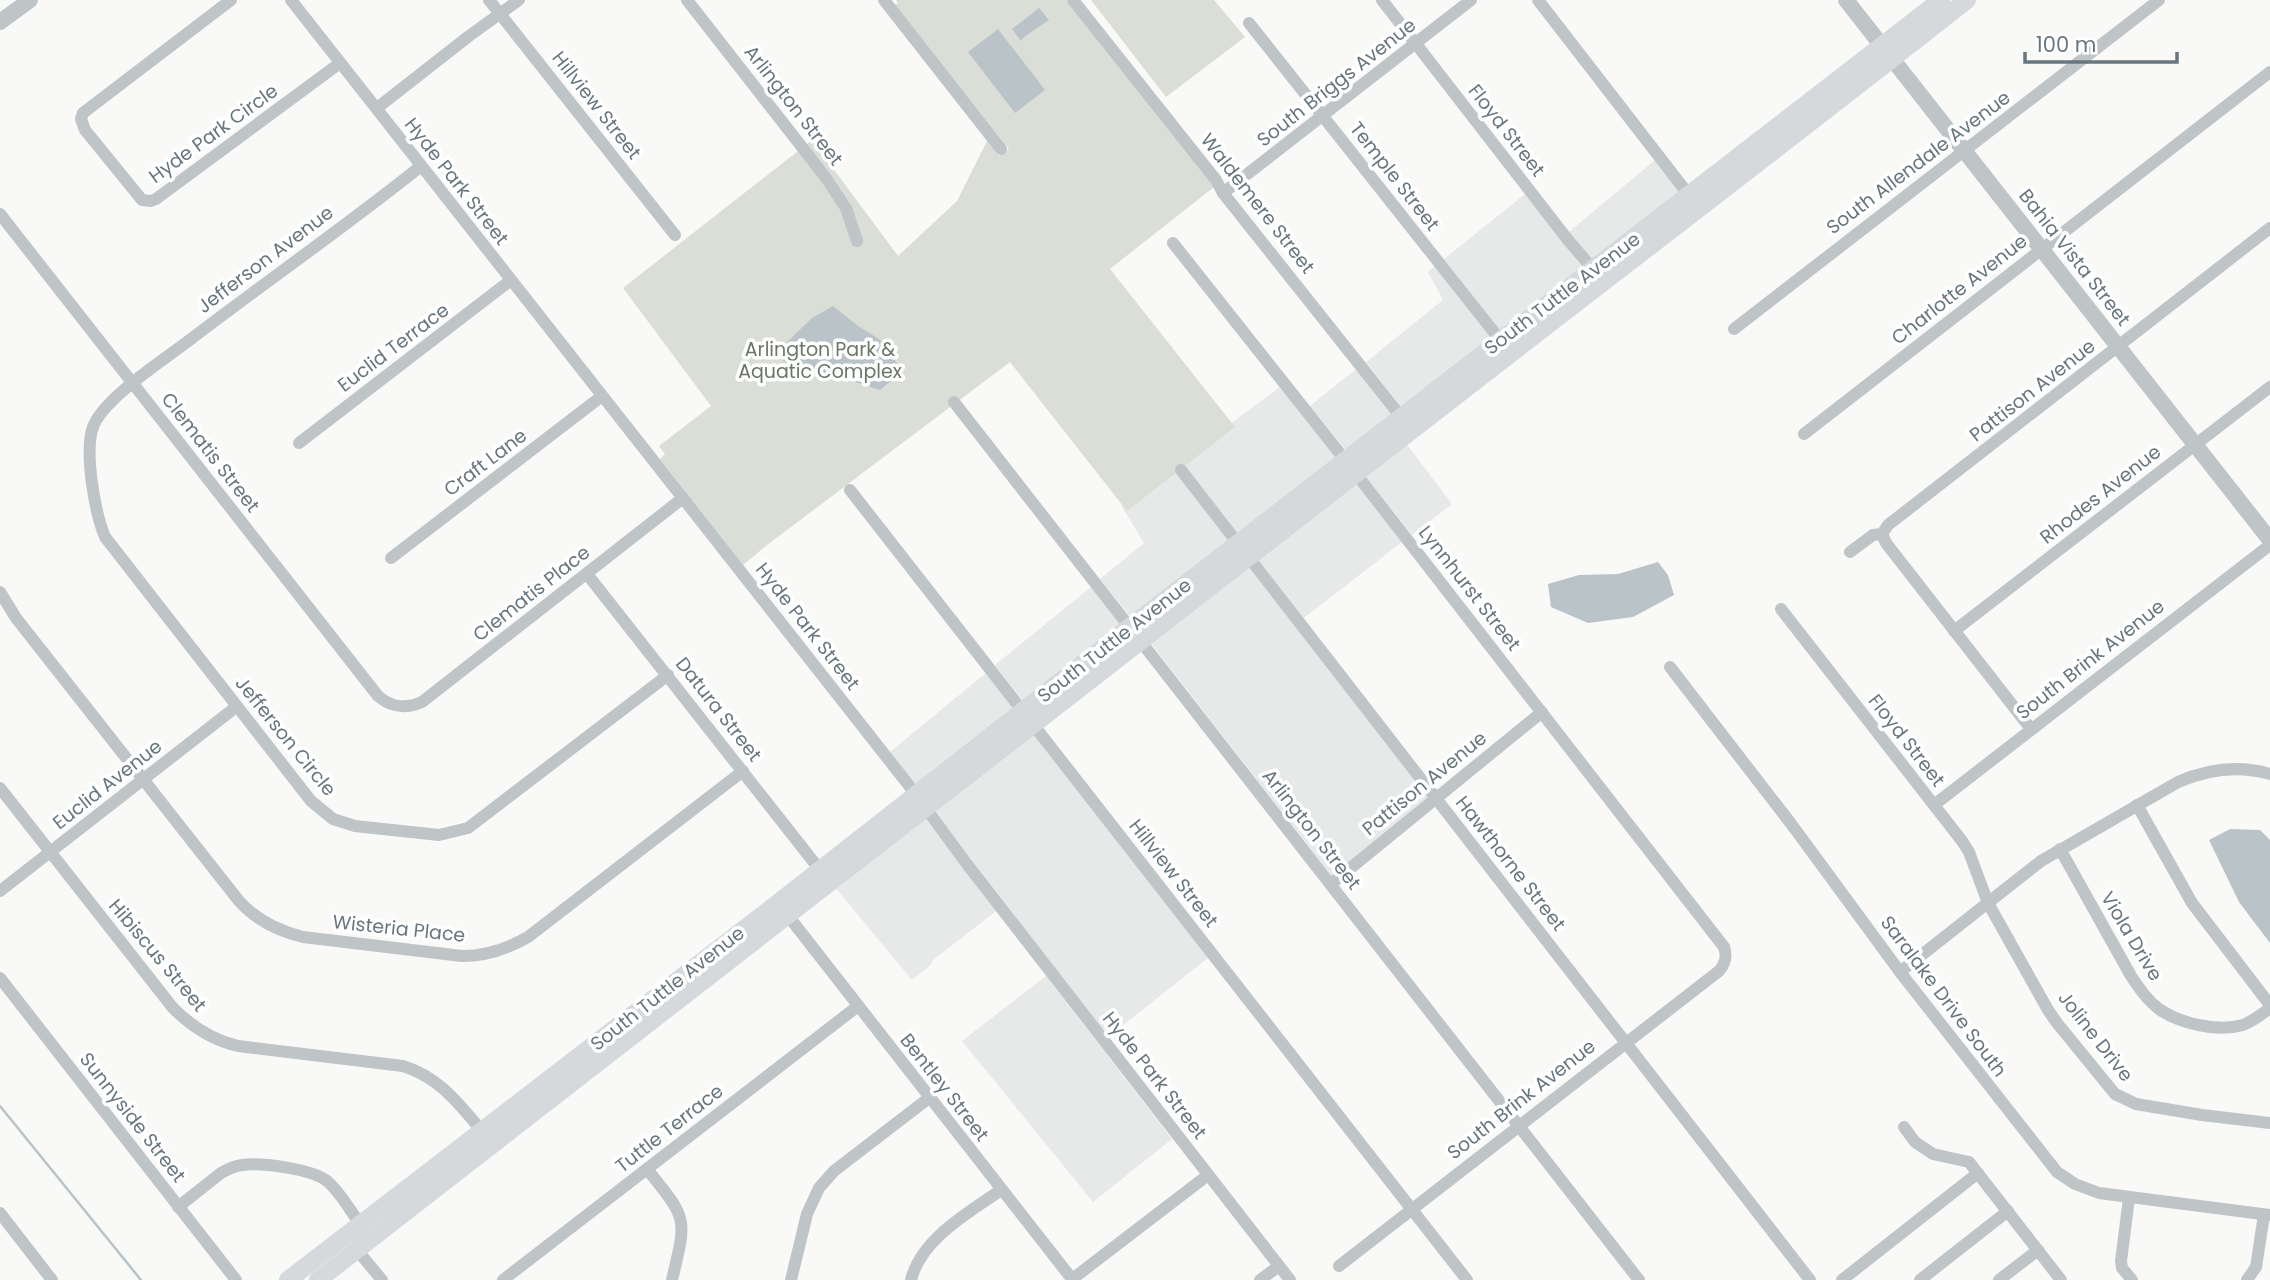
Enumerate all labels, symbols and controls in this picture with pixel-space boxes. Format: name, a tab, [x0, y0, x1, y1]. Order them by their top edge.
street label: South Briggs Avenue	[1251, 12, 1421, 153]
scale bar	[2025, 21, 2177, 65]
text: 100 m	[2036, 30, 2096, 59]
street label: Arlington Street	[738, 39, 849, 171]
street label: Hillview Street	[546, 46, 647, 165]
street label: Hyde Park Circle	[143, 77, 283, 190]
street label: Floyd Street	[1462, 78, 1551, 182]
street label: South Allendale Avenue	[1821, 84, 2016, 241]
street label: Hyde Park Street	[398, 112, 515, 251]
street label: Temple Street	[1343, 116, 1446, 237]
street label: Waldemere Street	[1194, 127, 1321, 279]
street label: Bahia Vista Street	[2013, 183, 2137, 332]
street label: Jefferson Avenue	[192, 199, 339, 319]
street label: South Tuttle Avenue	[1479, 226, 1646, 361]
street label: Charlotte Avenue	[1886, 228, 2033, 351]
street label: Euclid Terrace	[332, 297, 455, 398]
street label: Pattison Avenue	[1964, 333, 2101, 448]
park label: Arlington Park & Aquatic Complex	[738, 336, 902, 385]
street label: Clematis Street	[155, 387, 266, 518]
street label: Craft Lane	[438, 422, 532, 503]
street label: Rhodes Avenue	[2034, 439, 2166, 550]
street label: Lynnhurst Street	[1412, 520, 1527, 657]
street label: Clematis Place	[467, 539, 596, 648]
street label: Hyde Park Street	[749, 557, 866, 696]
street label: South Tuttle Avenue	[1032, 572, 1197, 709]
street label: South Brink Avenue	[2011, 593, 2170, 726]
street label: Datura Street	[669, 651, 768, 767]
street label: Jefferson Circle	[229, 671, 342, 802]
street label: Floyd Street	[1862, 688, 1951, 792]
street label: Pattison Avenue	[1356, 725, 1492, 842]
street label: Euclid Avenue	[47, 733, 168, 836]
street label: Arlington Street	[1256, 763, 1367, 895]
street label: Hawthorne Street	[1449, 790, 1572, 937]
street label: Hillview Street	[1123, 814, 1224, 933]
street label: Viola Drive	[2094, 886, 2169, 986]
street label: Hibiscus Street	[102, 893, 213, 1018]
street label: Wisteria Place	[331, 908, 467, 949]
street label: Saralake Drive South	[1874, 910, 2013, 1082]
street label: South Tuttle Avenue	[585, 920, 750, 1057]
street label: Joline Drive	[2052, 985, 2140, 1087]
street label: Hyde Park Street	[1096, 1006, 1213, 1145]
street label: Bentley Street	[894, 1028, 995, 1147]
street label: South Brink Avenue	[1442, 1033, 1601, 1166]
street label: Sunnyside Street	[73, 1047, 192, 1188]
street label: Tuttle Terrace	[610, 1078, 729, 1179]

